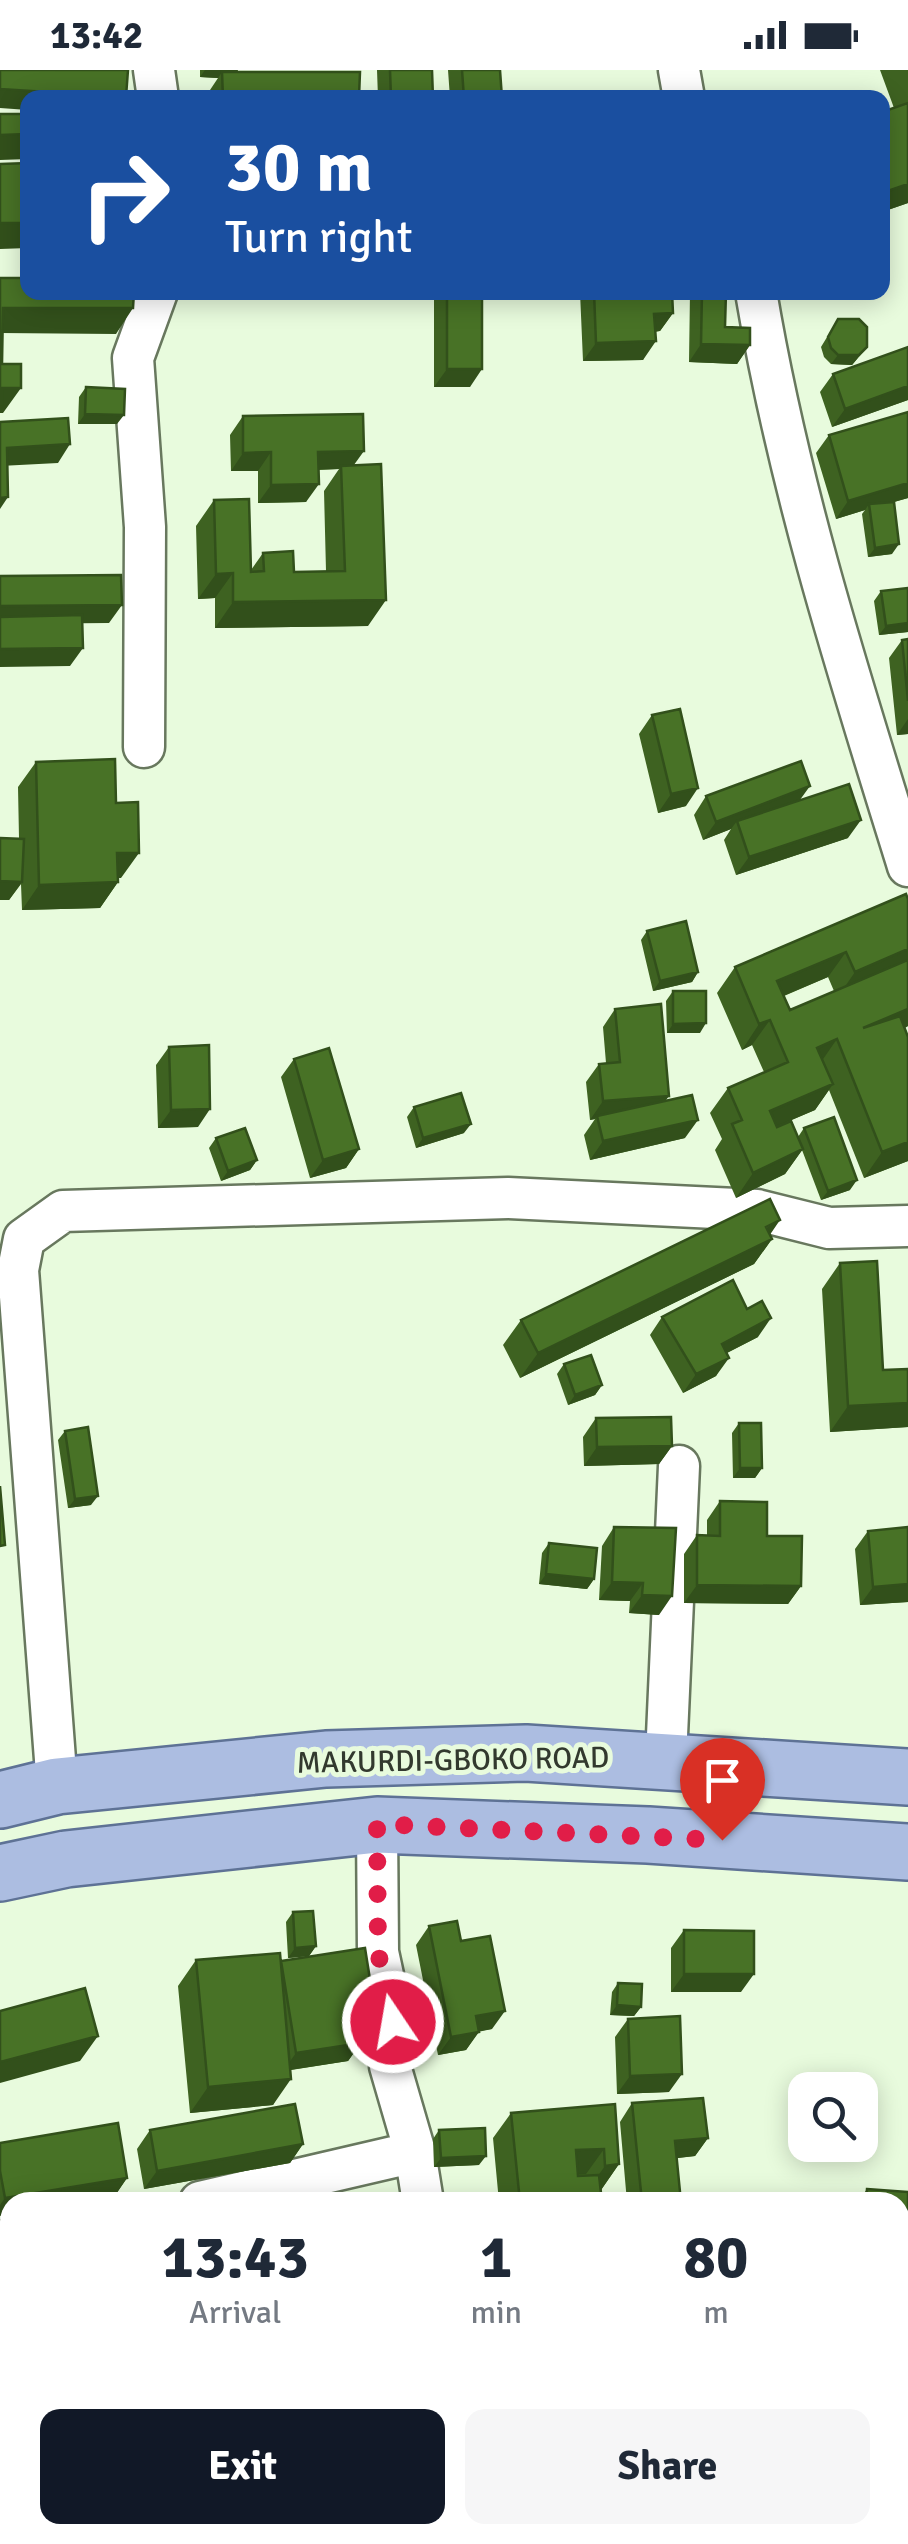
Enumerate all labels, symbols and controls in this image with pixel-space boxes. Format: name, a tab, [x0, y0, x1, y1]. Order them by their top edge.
text: 13:42	[50, 12, 143, 59]
text: 30 m	[225, 124, 373, 210]
icon: right	[60, 130, 190, 260]
text: Turn right	[225, 210, 413, 265]
pin	[680, 1738, 765, 1841]
street label: MAKURDI-GBOKO ROAD	[296, 1739, 610, 1782]
icon: arrive	[695, 1753, 750, 1808]
position arrow	[341, 1970, 445, 2074]
map controls	[788, 2072, 878, 2162]
button: search	[788, 2072, 878, 2162]
text: 13:43	[162, 2221, 309, 2295]
text: 1	[480, 2221, 512, 2295]
text: 80	[684, 2221, 748, 2295]
text: Arrival	[189, 2293, 281, 2332]
text: min	[470, 2293, 522, 2332]
text: m	[703, 2293, 729, 2332]
button: Exit	[40, 2409, 445, 2524]
button: Share	[465, 2409, 870, 2524]

